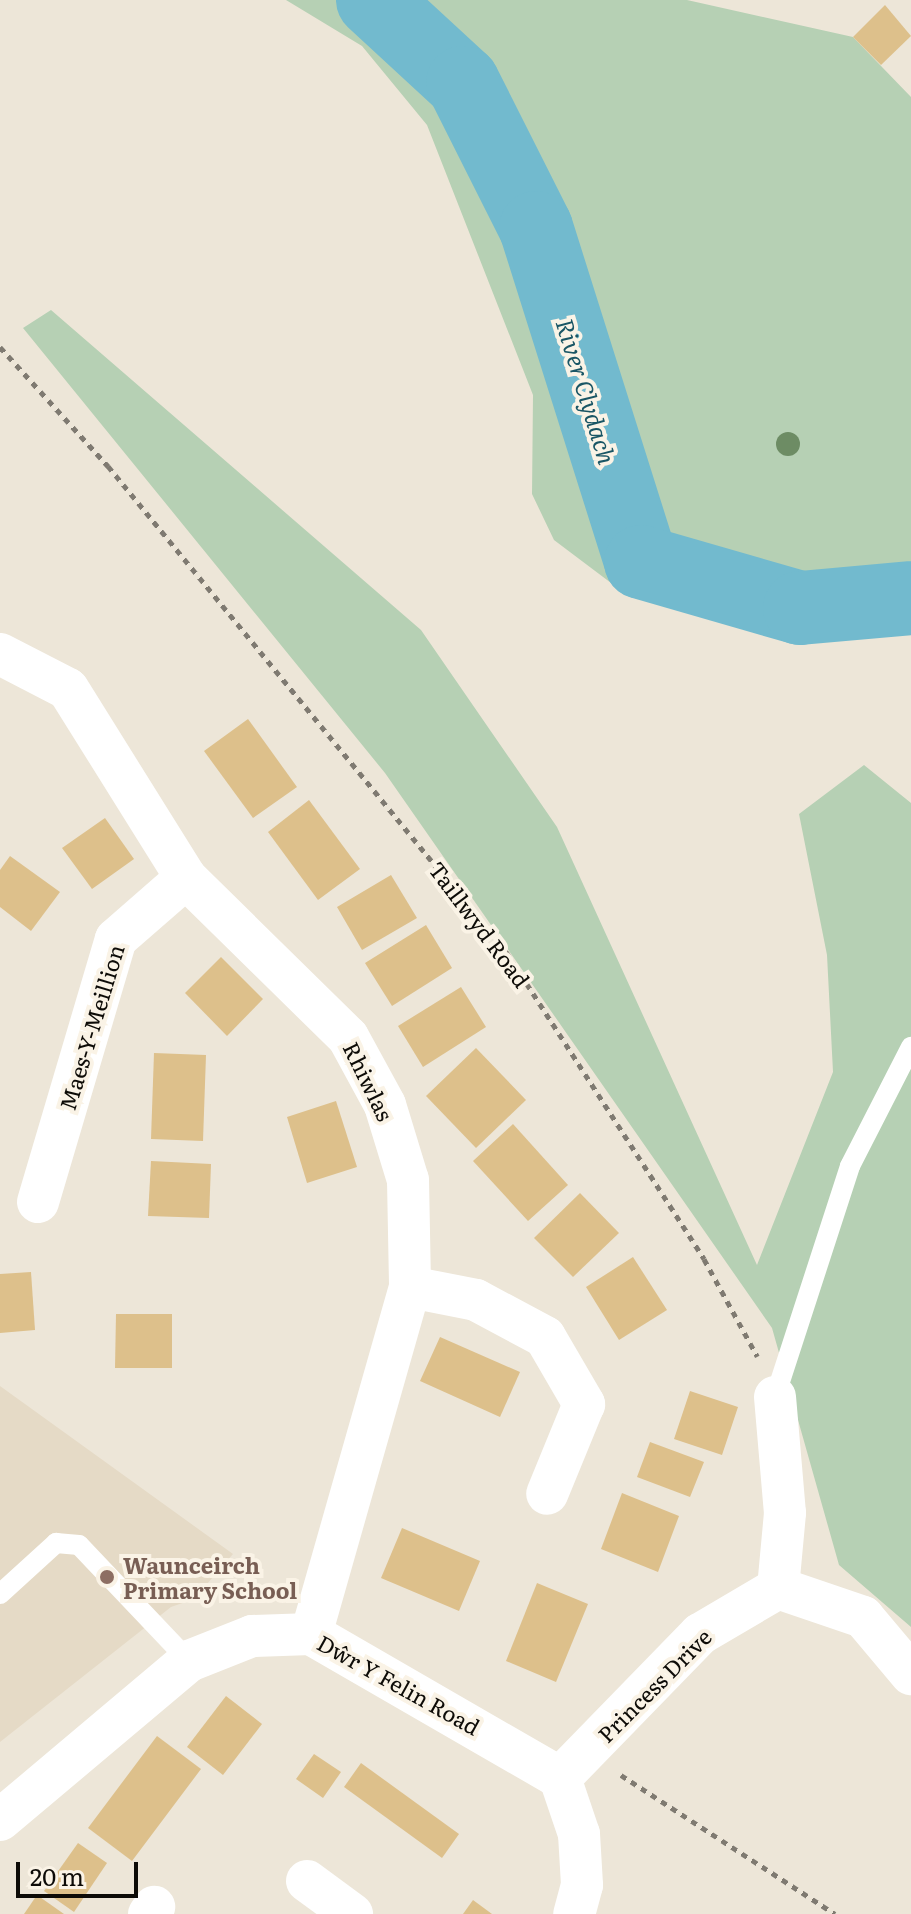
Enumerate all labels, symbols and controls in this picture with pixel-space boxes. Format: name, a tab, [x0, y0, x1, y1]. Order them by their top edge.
water label: River Clydach	[551, 315, 623, 467]
street label: Taillwyd Road	[424, 856, 536, 992]
street label: Maes-Y-Meillion	[53, 941, 129, 1113]
street label: Rhiwlas	[339, 1037, 399, 1125]
place label: Waunceirch Primary School	[123, 1551, 297, 1602]
marker: Waunceirch Primary School	[98, 1568, 116, 1586]
street label: Princess Drive	[592, 1623, 716, 1747]
street label: Dŵr Y Felin Road	[313, 1628, 485, 1740]
scale bar	[20, 1846, 142, 1896]
text: 20 m	[30, 1858, 84, 1893]

